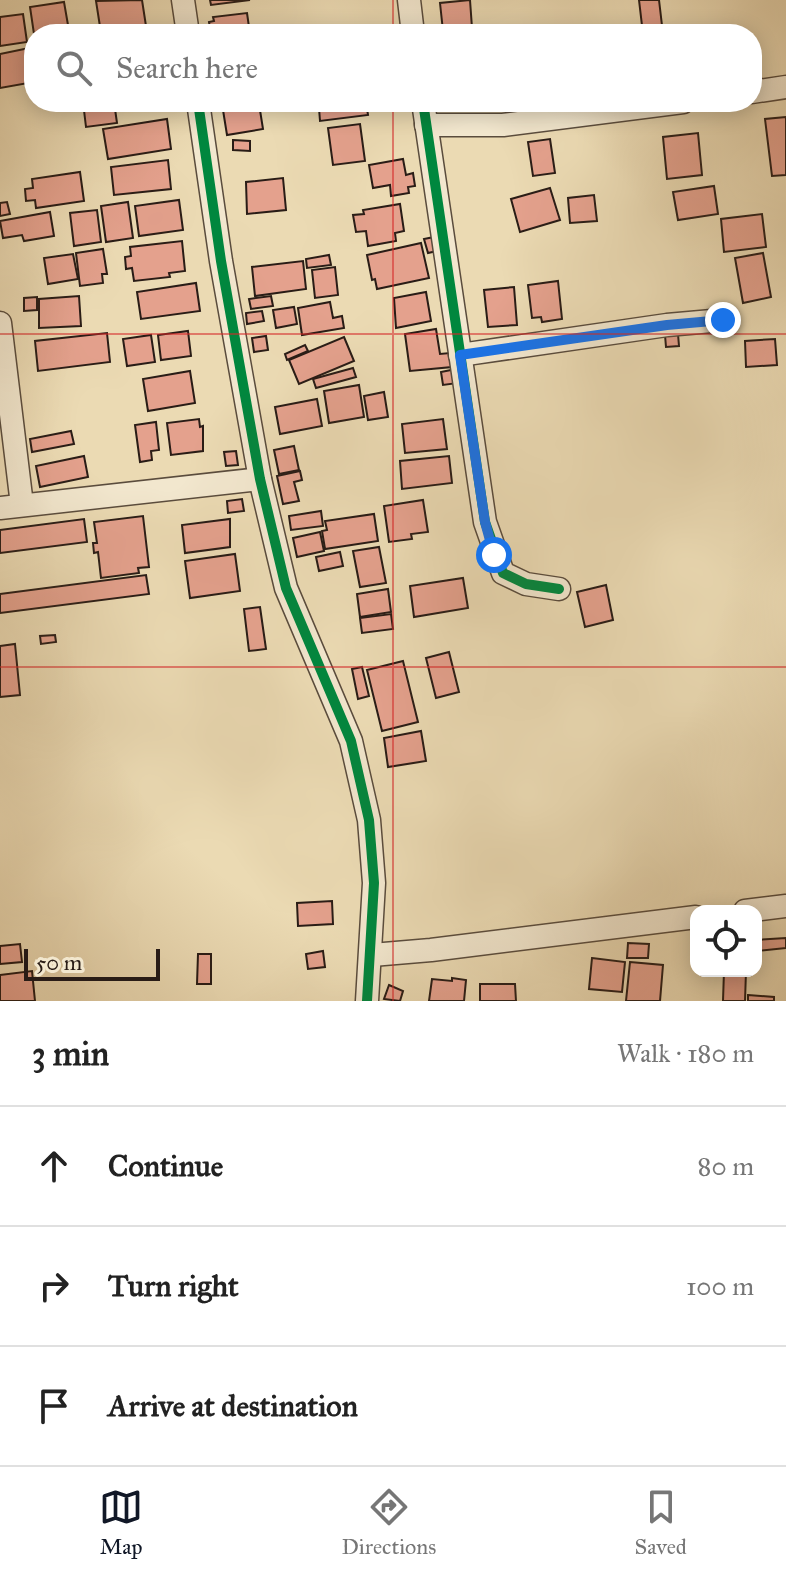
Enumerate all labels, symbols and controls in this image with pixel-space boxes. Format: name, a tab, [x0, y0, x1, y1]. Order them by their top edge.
search box	[24, 24, 762, 112]
icon: search	[52, 46, 96, 90]
text: Search here	[116, 50, 258, 86]
route end	[705, 302, 741, 338]
route start	[476, 537, 512, 573]
map controls	[690, 905, 762, 977]
button: locate	[690, 905, 762, 977]
scale bar	[24, 945, 160, 981]
text: 50 m	[36, 949, 82, 976]
text: 3 min	[32, 1033, 109, 1074]
text: Walk · 180 m	[617, 1037, 754, 1069]
icon: ahead	[32, 1144, 76, 1188]
text: Continue	[108, 1148, 223, 1184]
text: 80 m	[698, 1150, 754, 1182]
icon: right	[32, 1264, 76, 1308]
text: Turn right	[108, 1268, 239, 1304]
text: 100 m	[686, 1270, 754, 1302]
icon: arrive	[32, 1384, 76, 1428]
text: Arrive at destination	[108, 1388, 358, 1424]
tab: Map	[99, 1485, 143, 1560]
tab: Directions	[341, 1485, 436, 1560]
tab: Saved	[635, 1485, 687, 1560]

